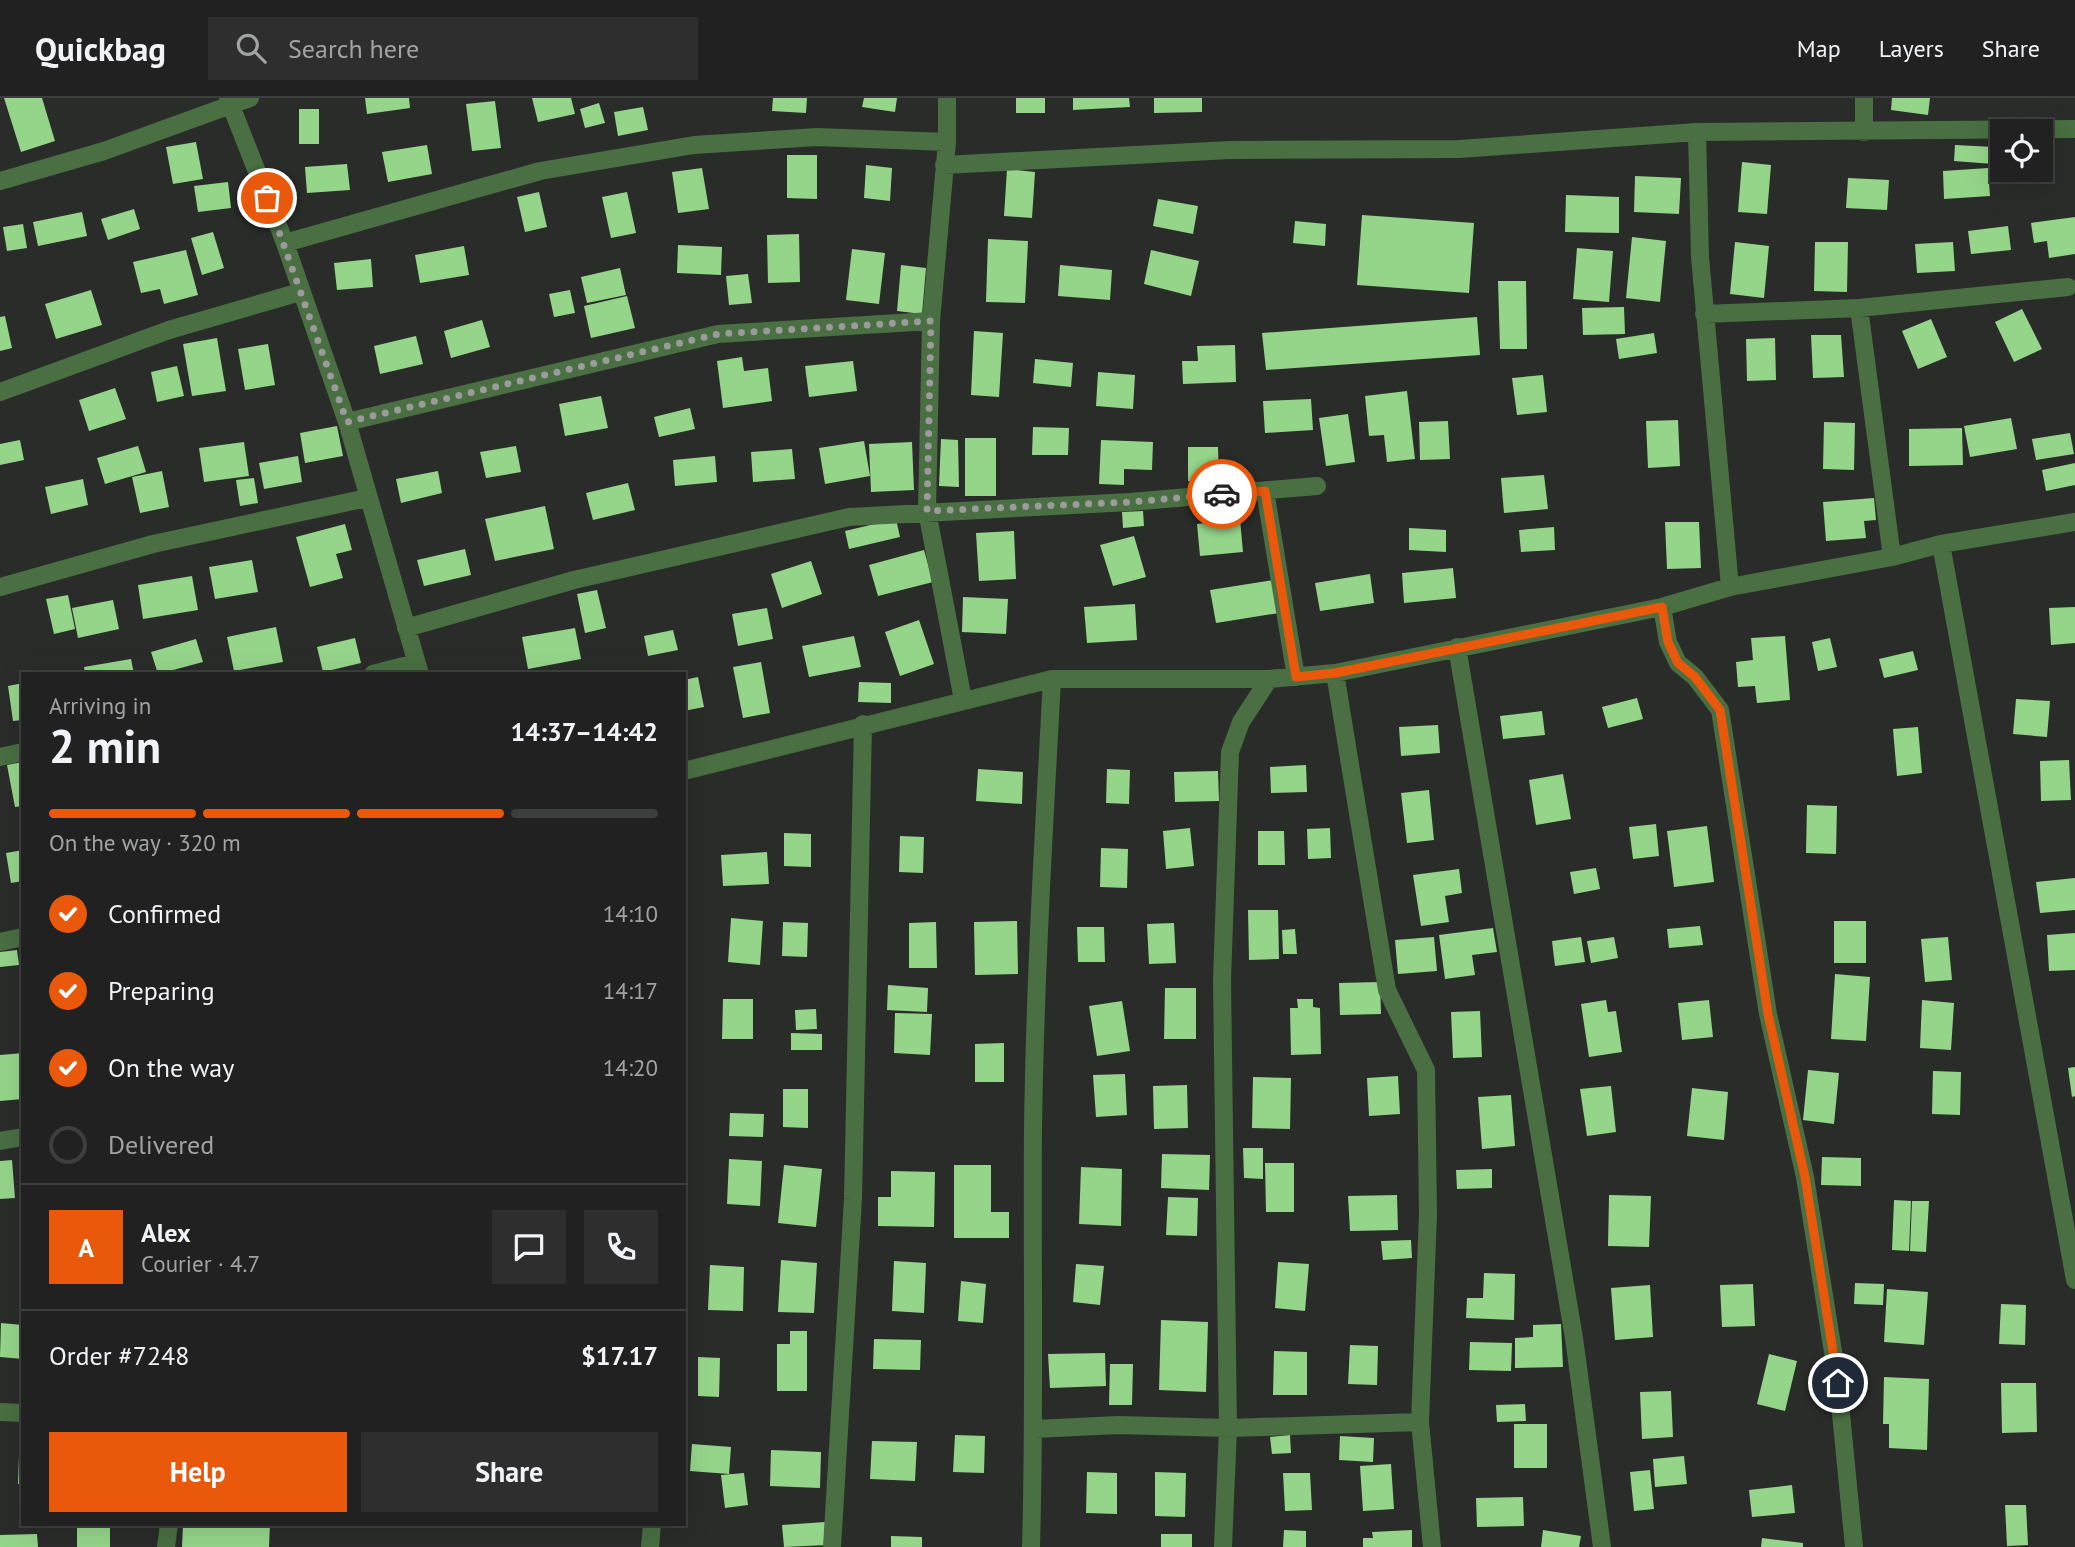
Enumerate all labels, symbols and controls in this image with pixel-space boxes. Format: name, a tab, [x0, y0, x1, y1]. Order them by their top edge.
search box	[208, 17, 698, 80]
text: Quickbag	[35, 27, 166, 70]
icon: search	[232, 29, 270, 67]
text: Search here	[288, 32, 419, 65]
text: Map	[1797, 33, 1841, 64]
text: Layers	[1879, 33, 1944, 64]
text: Share	[1982, 33, 2040, 64]
map controls	[1990, 119, 2053, 182]
button: locate	[1990, 119, 2053, 182]
pin	[237, 168, 297, 228]
icon: bag	[248, 179, 286, 217]
courier	[1187, 459, 1257, 529]
icon: car	[1203, 475, 1241, 513]
text: Arriving in	[49, 691, 151, 720]
text: 14:37–14:42	[511, 715, 658, 748]
text: 2 min	[49, 716, 161, 776]
text: On the way · 320 m	[49, 828, 241, 857]
icon: check	[49, 895, 87, 933]
text: Confirmed	[108, 897, 221, 930]
text: 14:10	[603, 899, 658, 928]
icon: check	[49, 972, 87, 1010]
text: Preparing	[108, 974, 215, 1007]
text: 14:17	[603, 976, 658, 1005]
icon: check	[49, 1049, 87, 1087]
text: On the way	[108, 1051, 234, 1084]
text: 14:20	[603, 1053, 658, 1082]
text: Delivered	[108, 1128, 214, 1161]
button: chat	[492, 1210, 566, 1284]
button: phone	[584, 1210, 658, 1284]
text: Alex	[141, 1216, 191, 1249]
text: A	[78, 1231, 94, 1264]
text: Courier · 4.7	[141, 1249, 260, 1278]
text: Order #7248	[49, 1339, 189, 1372]
text: $17.17	[581, 1339, 658, 1372]
pin	[1808, 1353, 1868, 1413]
icon: home	[1819, 1364, 1857, 1402]
button: Help	[49, 1432, 347, 1512]
button: Share	[361, 1432, 658, 1512]

